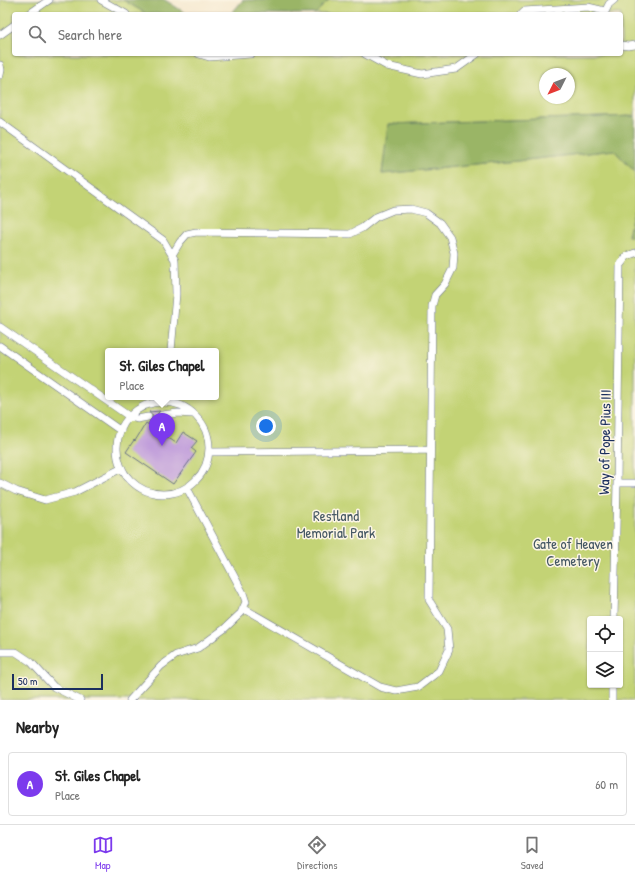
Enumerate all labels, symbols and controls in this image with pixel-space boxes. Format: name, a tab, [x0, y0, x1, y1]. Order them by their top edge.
search box	[12, 12, 623, 56]
icon: search	[26, 23, 48, 45]
text: Search here	[58, 24, 122, 45]
north arrow	[539, 68, 575, 104]
popup	[105, 348, 219, 400]
text: St. Giles Chapel	[119, 355, 205, 376]
text: Place	[119, 376, 144, 394]
street label: Way of Pope Pius III	[593, 389, 616, 495]
pin: A	[149, 413, 175, 446]
your location	[256, 416, 276, 436]
park label: Restland Memorial Park	[297, 505, 375, 543]
park label: Gate of Heaven Cemetery	[533, 533, 613, 571]
map controls	[587, 616, 623, 688]
button: locate	[587, 616, 623, 652]
button: layers	[587, 652, 623, 688]
scale bar	[12, 672, 103, 691]
text: 50 m	[18, 674, 38, 688]
text: Nearby	[16, 715, 59, 738]
text: St. Giles Chapel	[55, 765, 140, 786]
text: A	[27, 775, 33, 793]
text: 60 m	[595, 775, 618, 793]
text: Place	[55, 786, 80, 804]
tab: Map	[92, 834, 114, 872]
tab: Directions	[297, 834, 338, 872]
tab: Saved	[521, 834, 543, 872]

